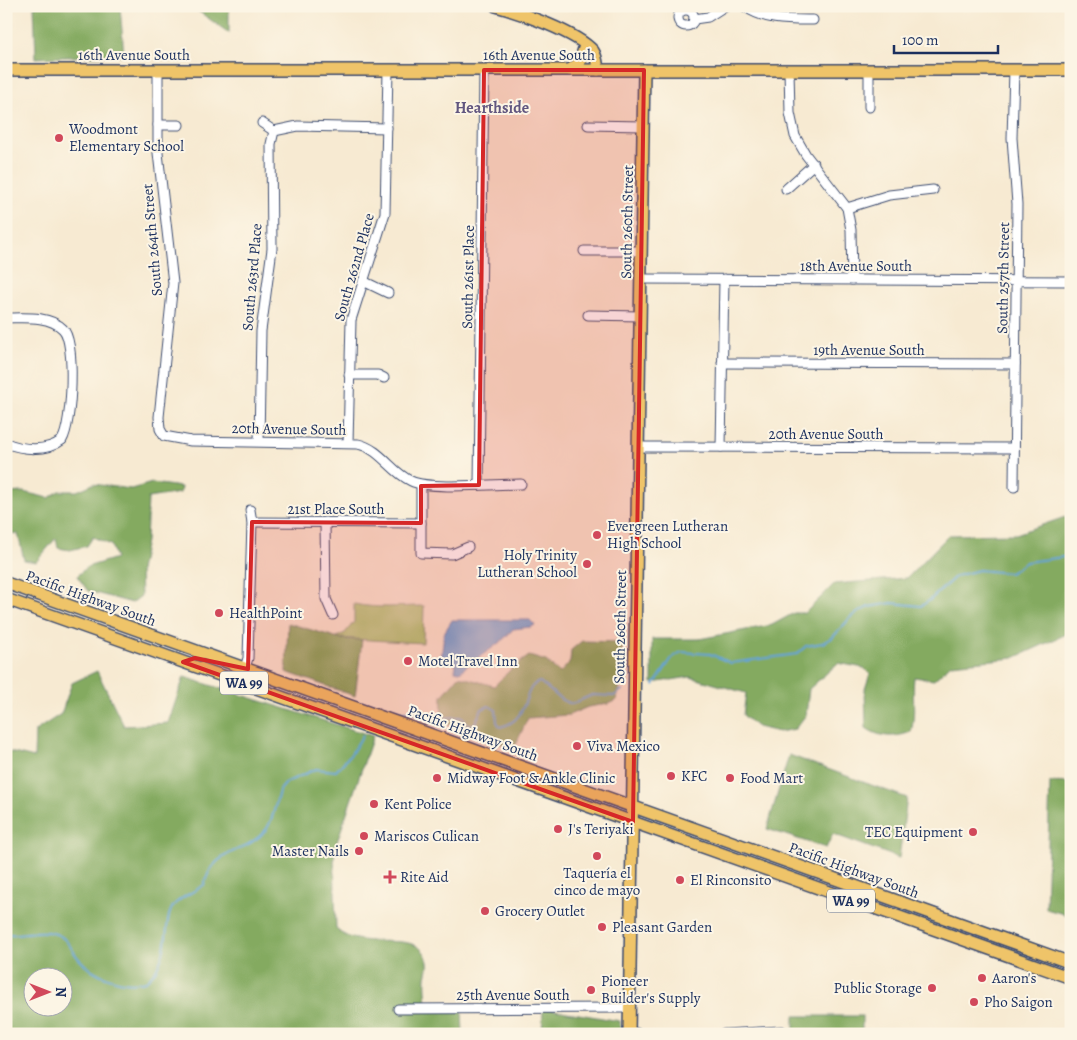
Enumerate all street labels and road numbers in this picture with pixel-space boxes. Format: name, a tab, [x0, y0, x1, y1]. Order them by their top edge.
street label: 16th Avenue South	[78, 45, 190, 65]
street label: 16th Avenue South	[483, 45, 595, 65]
street label: South 260th Street	[616, 165, 638, 279]
street label: South 264th Street	[137, 183, 167, 297]
street label: South 262nd Place	[329, 210, 379, 323]
street label: South 263rd Place	[237, 222, 267, 332]
street label: South 257th Street	[992, 222, 1014, 334]
street label: South 261st Place	[457, 225, 479, 329]
street label: 18th Avenue South	[800, 256, 912, 276]
street label: 19th Avenue South	[813, 340, 925, 360]
street label: 20th Avenue South	[231, 418, 347, 440]
street label: 20th Avenue South	[769, 424, 883, 444]
street label: 21st Place South	[287, 499, 385, 519]
street label: Pacific Highway South	[23, 565, 159, 631]
street label: South 260th Street	[609, 570, 631, 684]
road number: WA 99	[220, 671, 268, 694]
street label: Pacific Highway South	[405, 700, 541, 766]
street label: Pacific Highway South	[786, 837, 922, 903]
road number: WA 99	[827, 889, 875, 912]
street label: 25th Avenue South	[456, 985, 570, 1005]

